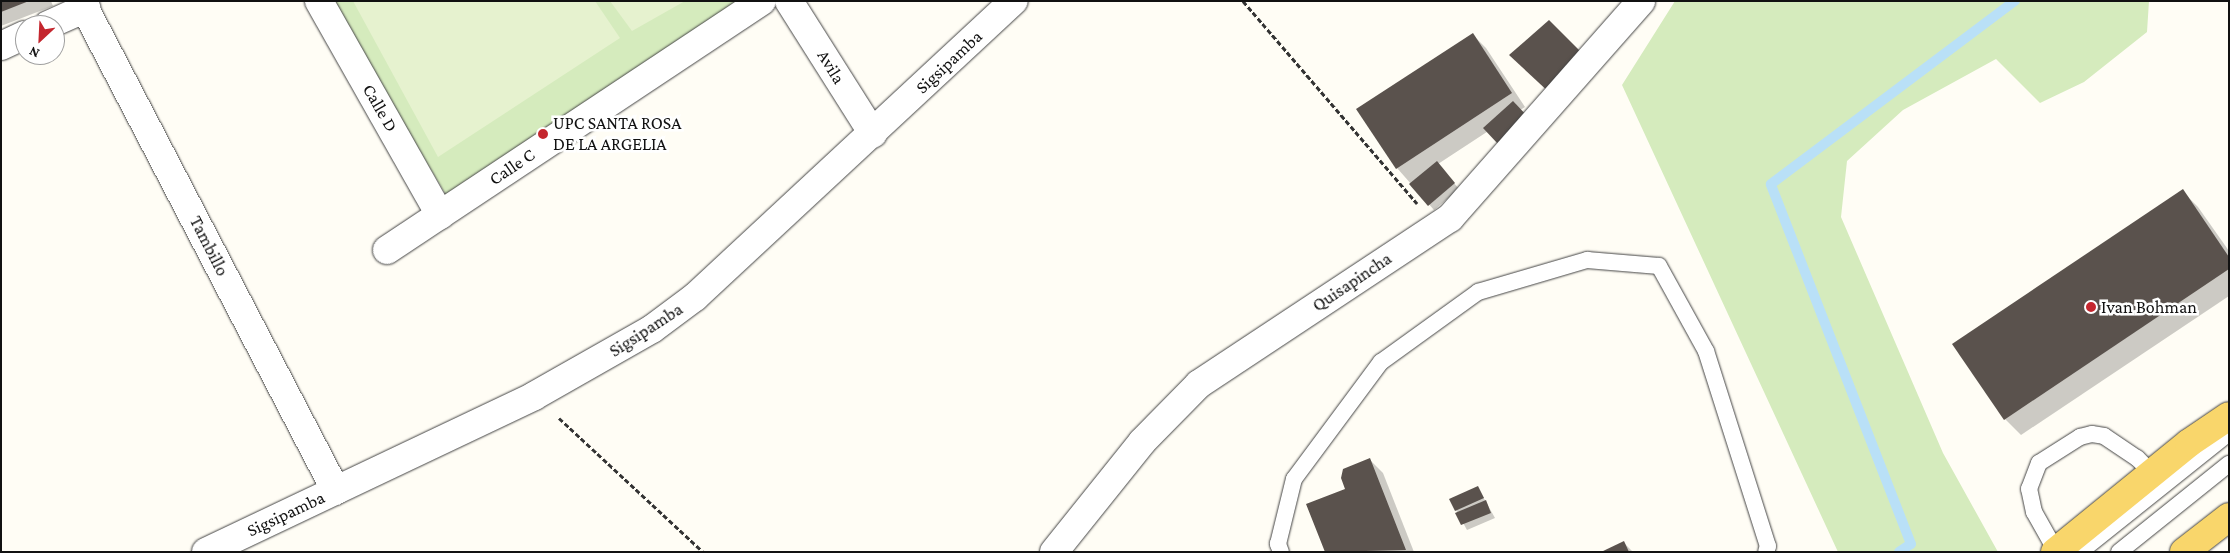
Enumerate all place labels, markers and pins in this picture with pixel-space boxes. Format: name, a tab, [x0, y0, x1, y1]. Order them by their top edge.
place label: UPC SANTA ROSA DE LA ARGELIA	[553, 113, 681, 156]
marker: UPC SANTA ROSA DE LA ARGELIA	[537, 128, 549, 140]
place label: Ivan Bohman	[2101, 296, 2197, 318]
marker: Ivan Bohman	[2085, 301, 2097, 313]

